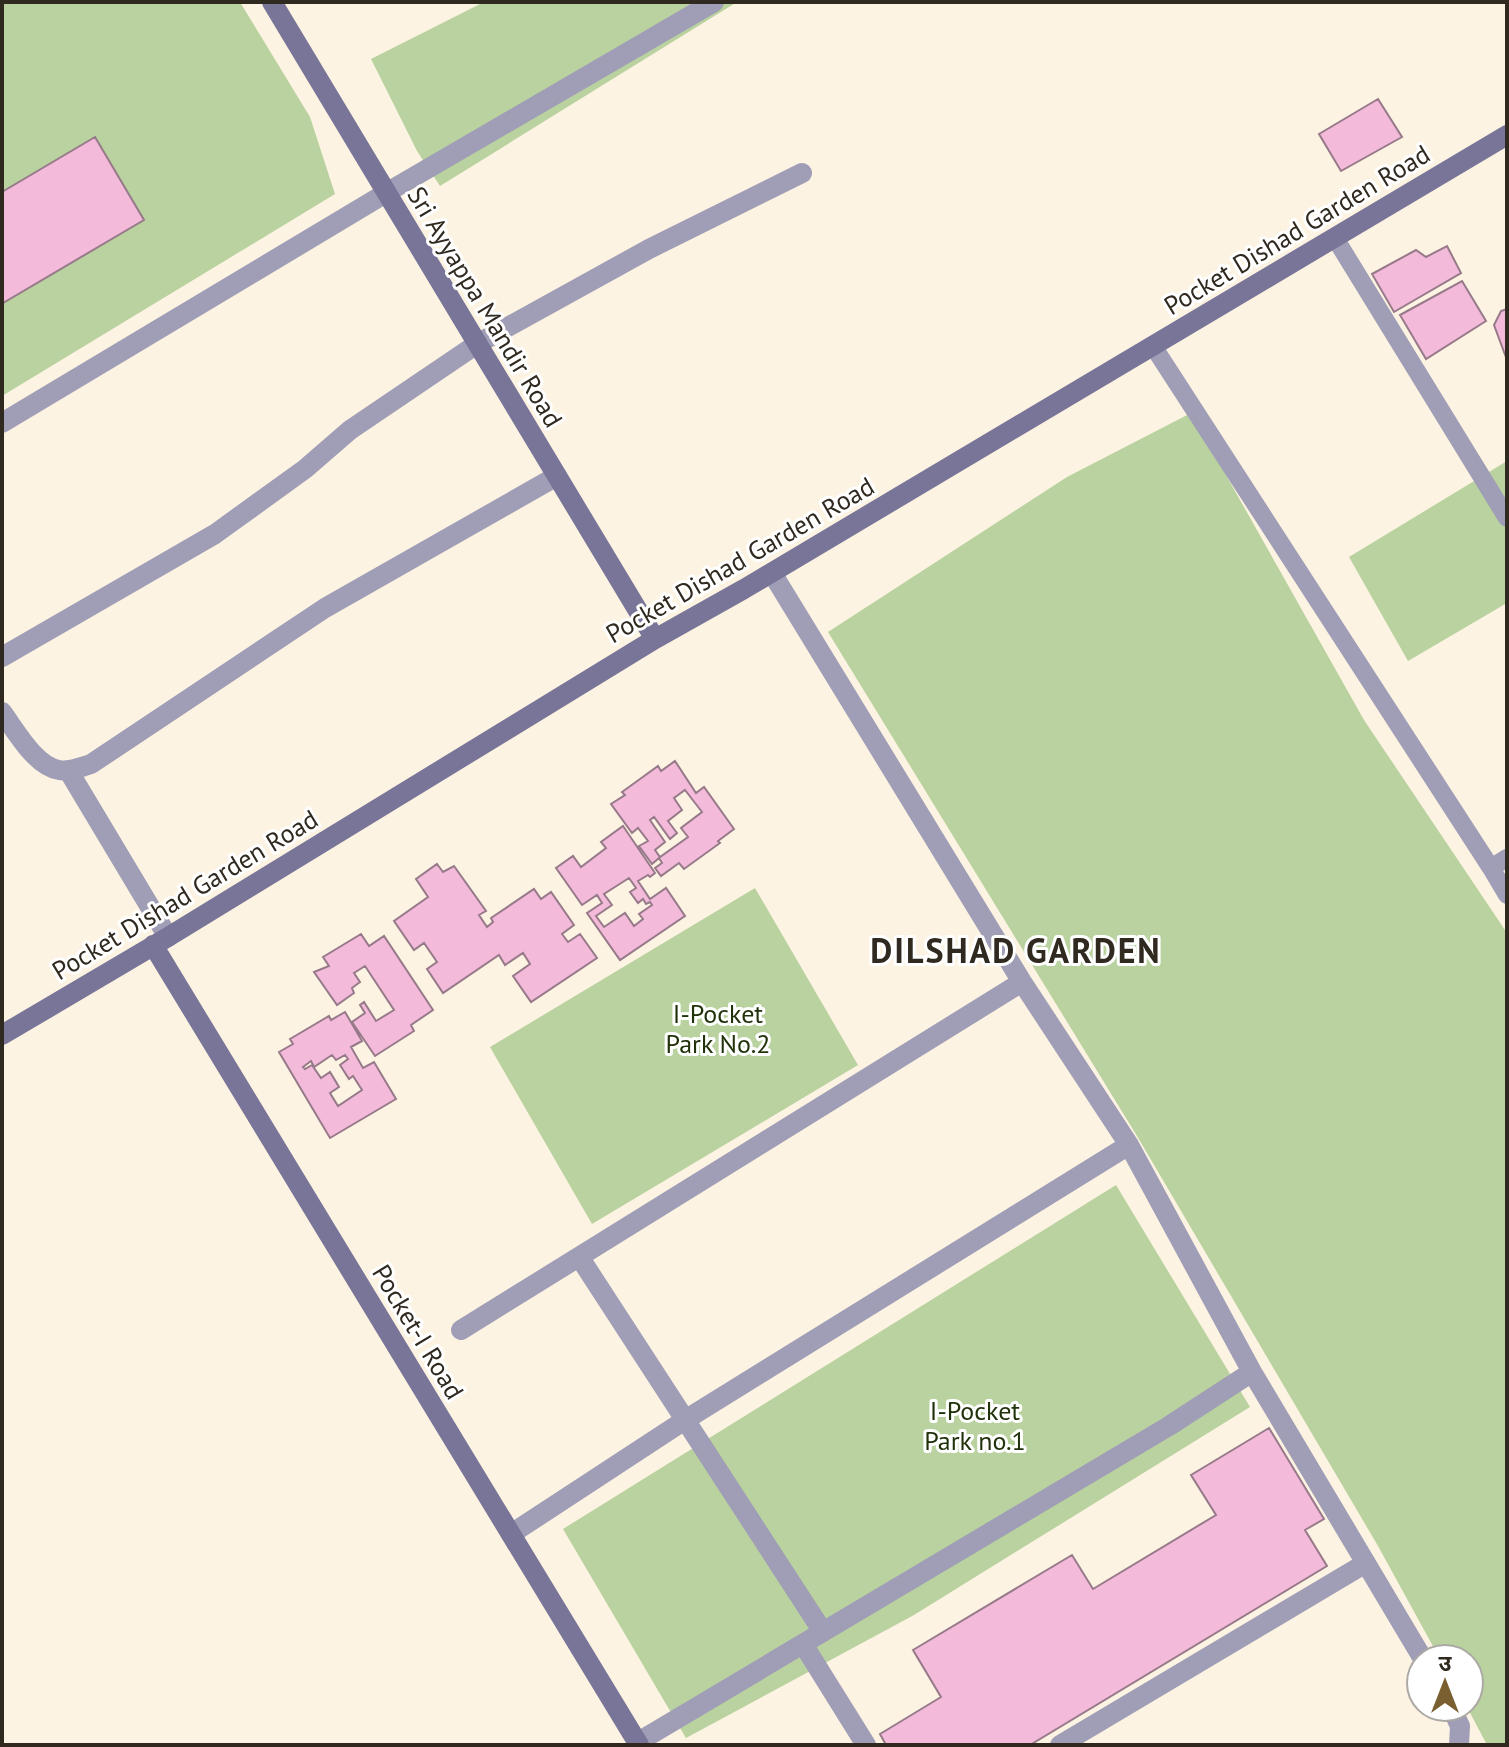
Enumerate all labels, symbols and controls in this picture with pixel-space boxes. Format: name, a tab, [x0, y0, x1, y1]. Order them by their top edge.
street label: Pocket Dishad Garden Road	[1158, 137, 1436, 322]
street label: Sri Ayyappa Mandir Road	[401, 180, 570, 433]
street label: Pocket Dishad Garden Road	[600, 469, 880, 650]
street label: Pocket Dishad Garden Road	[46, 802, 324, 987]
district label: DILSHAD GARDEN	[870, 928, 1162, 972]
park label: I-Pocket Park No.2	[666, 997, 770, 1060]
street label: Pocket-I Road	[365, 1258, 472, 1405]
park label: I-Pocket Park no.1	[924, 1394, 1026, 1457]
north arrow	[1405, 1643, 1485, 1723]
text: उ	[1439, 1649, 1453, 1677]

